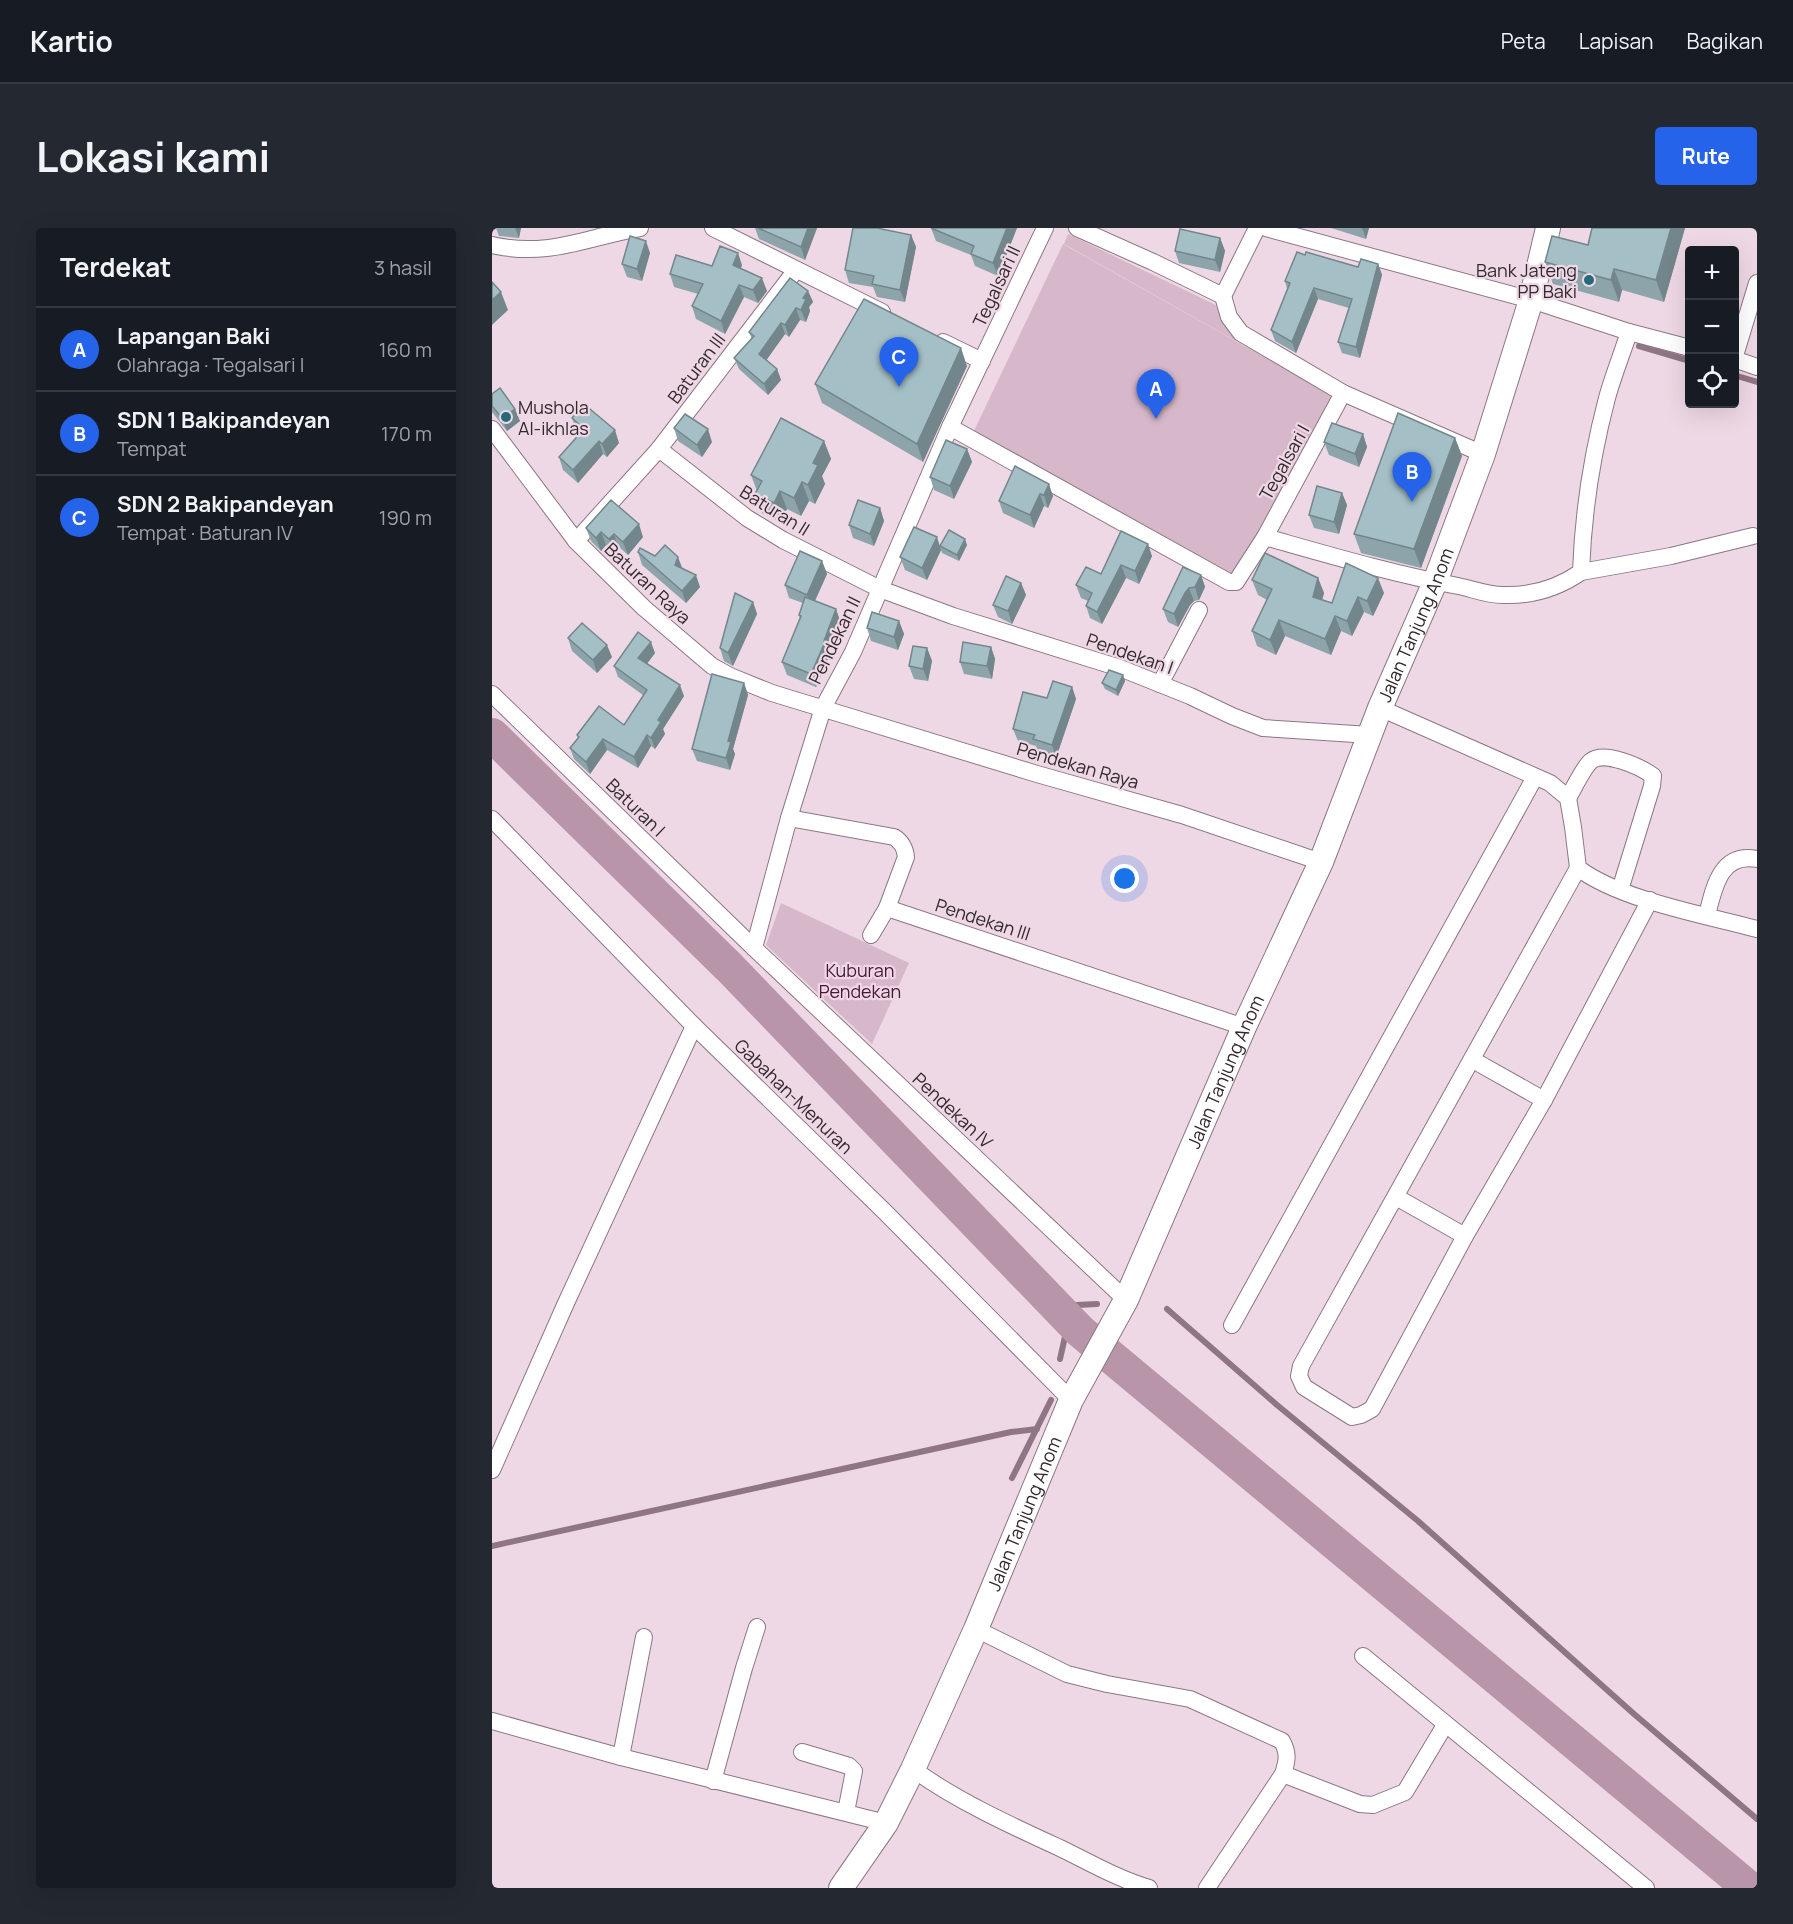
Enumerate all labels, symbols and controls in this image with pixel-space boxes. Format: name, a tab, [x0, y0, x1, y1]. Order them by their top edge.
text: Kartio	[30, 22, 113, 60]
text: Peta	[1501, 27, 1546, 55]
text: Lapisan	[1579, 27, 1654, 55]
text: Bagikan	[1687, 27, 1763, 55]
text: Lokasi kami	[36, 127, 270, 185]
button: Rute	[1655, 127, 1757, 185]
street label: Tegalsari II	[967, 242, 1025, 330]
map controls	[1685, 246, 1739, 408]
button: +	[1685, 246, 1739, 300]
text: Terdekat	[60, 249, 171, 285]
text: 3 hasil	[374, 254, 432, 281]
place label: Bank Jateng PP Baki	[1476, 258, 1577, 303]
marker: Bank Jateng PP Baki	[1582, 273, 1596, 287]
button: −	[1685, 300, 1739, 354]
text: Lapangan Baki	[117, 321, 270, 351]
street label: Baturan III	[662, 328, 730, 408]
text: A	[73, 336, 86, 363]
text: 160 m	[379, 336, 432, 363]
pin: C	[880, 338, 918, 387]
text: Olahraga · Tegalsari I	[117, 351, 304, 378]
button: locate	[1685, 354, 1739, 408]
pin: A	[1136, 370, 1176, 419]
place label: Mushola Al-ikhlas	[518, 395, 589, 440]
text: SDN 1 Bakipandeyan	[117, 405, 330, 435]
marker: Mushola Al-ikhlas	[499, 410, 513, 424]
text: B	[73, 420, 86, 447]
text: 170 m	[381, 420, 432, 447]
street label: Tegalsari I	[1253, 420, 1315, 504]
text: Tempat	[117, 435, 187, 462]
pin: B	[1392, 452, 1432, 502]
street label: Baturan II	[736, 479, 814, 541]
text: SDN 2 Bakipandeyan	[117, 489, 334, 519]
text: C	[72, 504, 87, 531]
text: 190 m	[379, 504, 432, 531]
text: Tempat · Baturan IV	[117, 519, 293, 546]
street label: Baturan Raya	[600, 537, 696, 629]
street label: Jalan Tanjung Anom	[1372, 544, 1459, 705]
street label: Pendekan II	[802, 592, 866, 688]
street label: Pendekan I	[1083, 627, 1177, 679]
street label: Pendekan Raya	[1014, 736, 1142, 794]
street label: Baturan I	[601, 773, 671, 841]
your location	[1110, 864, 1139, 893]
street label: Pendekan III	[932, 892, 1034, 946]
park label: Kuburan Pendekan	[819, 958, 901, 1003]
street label: Jalan Tanjung Anom	[1181, 991, 1269, 1152]
street label: Gabahan-Menuran	[730, 1033, 858, 1159]
street label: Pendekan IV	[908, 1067, 998, 1153]
street label: Jalan Tanjung Anom	[981, 1433, 1067, 1594]

